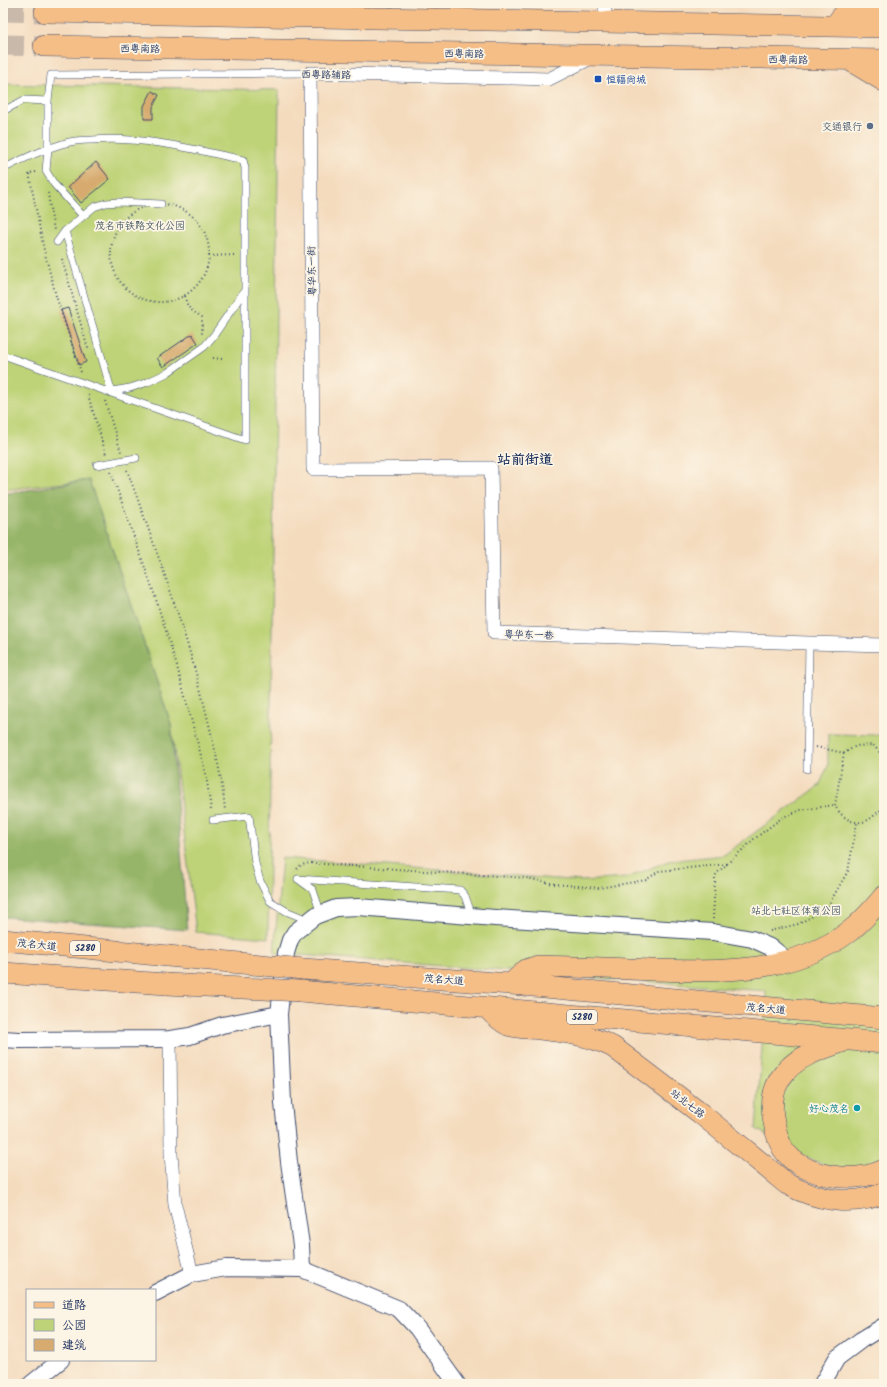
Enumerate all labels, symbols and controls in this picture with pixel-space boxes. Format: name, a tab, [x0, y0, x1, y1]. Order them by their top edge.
street label: 西粤南路	[120, 41, 160, 57]
street label: 西粤南路	[444, 46, 484, 62]
street label: 西粤南路	[768, 52, 808, 68]
street label: 西粤路辅路	[301, 67, 351, 83]
place label: 恒福尚城	[606, 72, 646, 88]
marker: 恒福尚城	[593, 74, 603, 84]
place label: 交通银行	[822, 119, 862, 135]
marker: 交通银行	[865, 121, 875, 131]
park label: 茂名市铁路文化公园	[95, 218, 185, 234]
street label: 粤华东一街	[304, 246, 320, 296]
district label: 站前街道	[497, 449, 553, 471]
street label: 粤华东一巷	[504, 626, 555, 644]
park label: 站北七社区体育公园	[751, 903, 841, 919]
street label: 茂名大道	[16, 935, 58, 955]
road number: S280	[70, 941, 100, 955]
street label: 茂名大道	[423, 971, 464, 989]
street label: 茂名大道	[745, 999, 787, 1019]
road number: S280	[567, 1010, 597, 1024]
street label: 站北七路	[667, 1085, 708, 1122]
place label: 好心茂名	[809, 1101, 849, 1117]
marker: 好心茂名	[852, 1103, 862, 1113]
legend	[26, 1289, 156, 1361]
text: 道路	[62, 1296, 86, 1315]
text: 公园	[62, 1316, 86, 1335]
text: 建筑	[62, 1336, 86, 1355]

